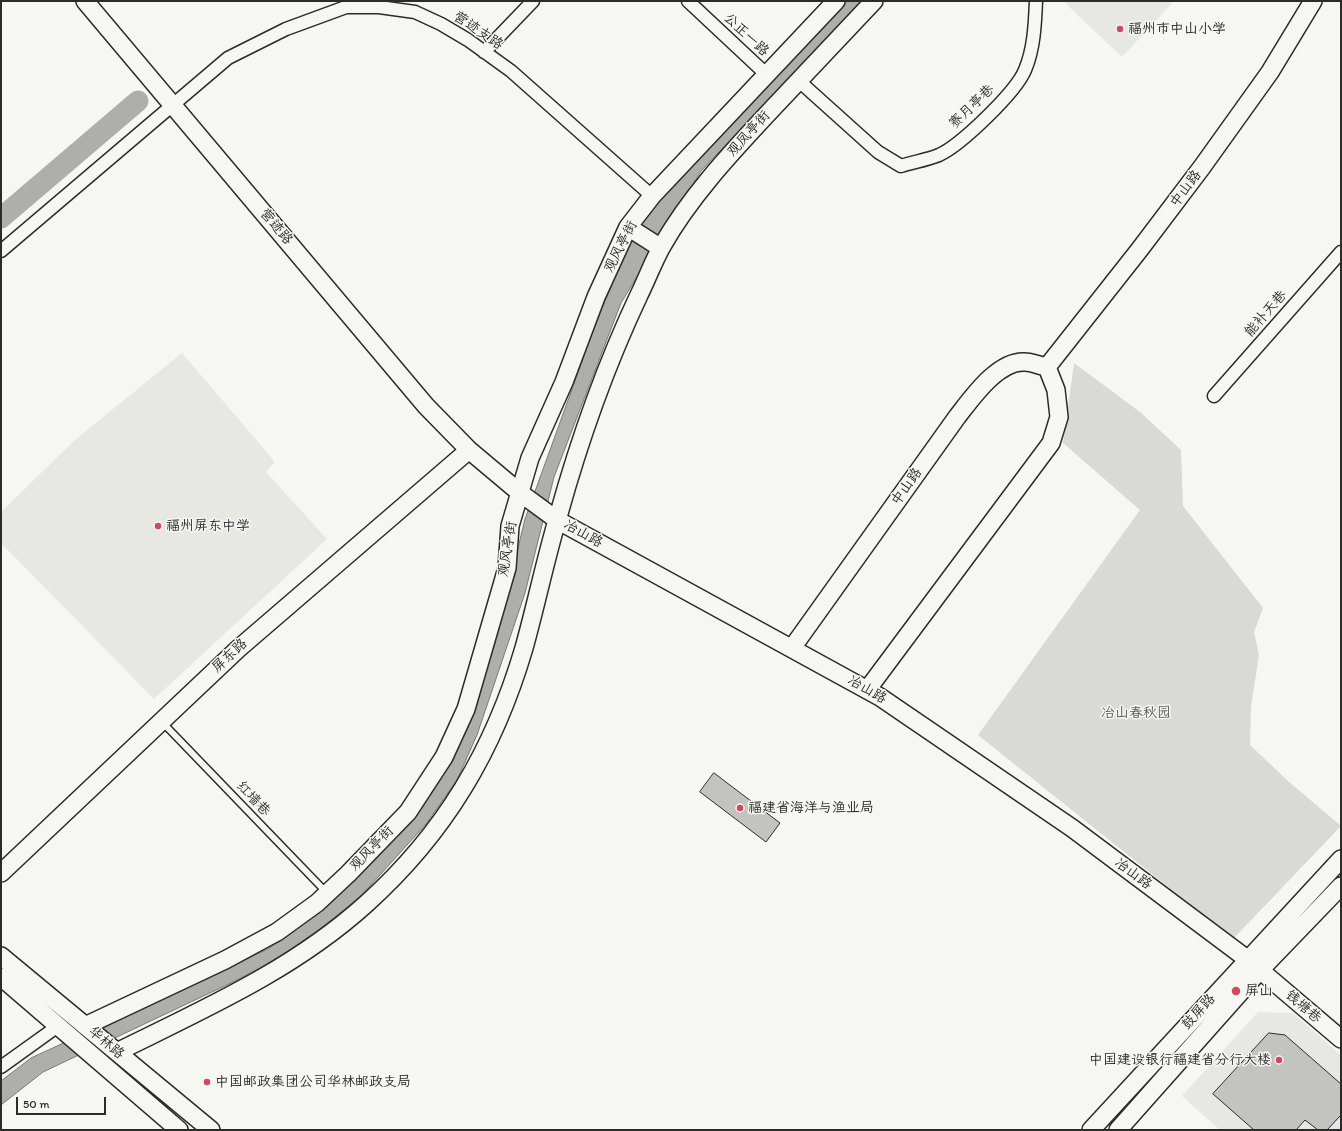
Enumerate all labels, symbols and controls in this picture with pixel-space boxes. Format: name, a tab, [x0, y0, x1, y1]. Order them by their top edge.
street label: 营迹支路	[450, 8, 506, 54]
street label: 公正一路	[720, 10, 772, 60]
place label: 福州市中山小学	[1128, 21, 1226, 37]
marker: 福州市中山小学	[1115, 24, 1125, 34]
street label: 赛月亭巷	[946, 82, 998, 132]
street label: 观凤亭街	[724, 108, 774, 160]
street label: 中山路	[1167, 167, 1205, 211]
street label: 营迹路	[256, 206, 296, 248]
street label: 观风亭街	[601, 218, 641, 276]
street label: 能补天巷	[1241, 287, 1291, 341]
street label: 中山路	[888, 465, 926, 509]
street label: 冶山路	[561, 516, 605, 552]
place label: 福州屏东中学	[166, 518, 250, 534]
street label: 观风亭街	[495, 520, 521, 578]
marker: 福州屏东中学	[153, 521, 163, 531]
street label: 屏东路	[209, 636, 251, 676]
street label: 冶山路	[845, 672, 889, 708]
park label: 冶山春秋园	[1101, 705, 1171, 721]
street label: 红墙巷	[232, 778, 274, 820]
place label: 福建省海洋与渔业局	[748, 800, 874, 816]
marker: 福建省海洋与渔业局	[735, 803, 745, 813]
street label: 观风亭街	[347, 823, 397, 875]
street label: 冶山路	[1111, 855, 1155, 893]
place label: 屏山	[1245, 983, 1273, 999]
marker: 屏山	[1230, 985, 1242, 997]
street label: 钱塘巷	[1282, 987, 1324, 1027]
street label: 鼓屏路	[1179, 991, 1219, 1033]
street label: 华林路	[85, 1023, 127, 1063]
place label: 中国建设银行福建省分行大楼	[1089, 1052, 1271, 1068]
marker: 中国建设银行福建省分行大楼	[1274, 1055, 1284, 1065]
place label: 中国邮政集团公司华林邮政支局	[215, 1074, 411, 1090]
marker: 中国邮政集团公司华林邮政支局	[202, 1077, 212, 1087]
scale bar	[18, 1089, 108, 1115]
text: 50 m	[23, 1097, 49, 1111]

